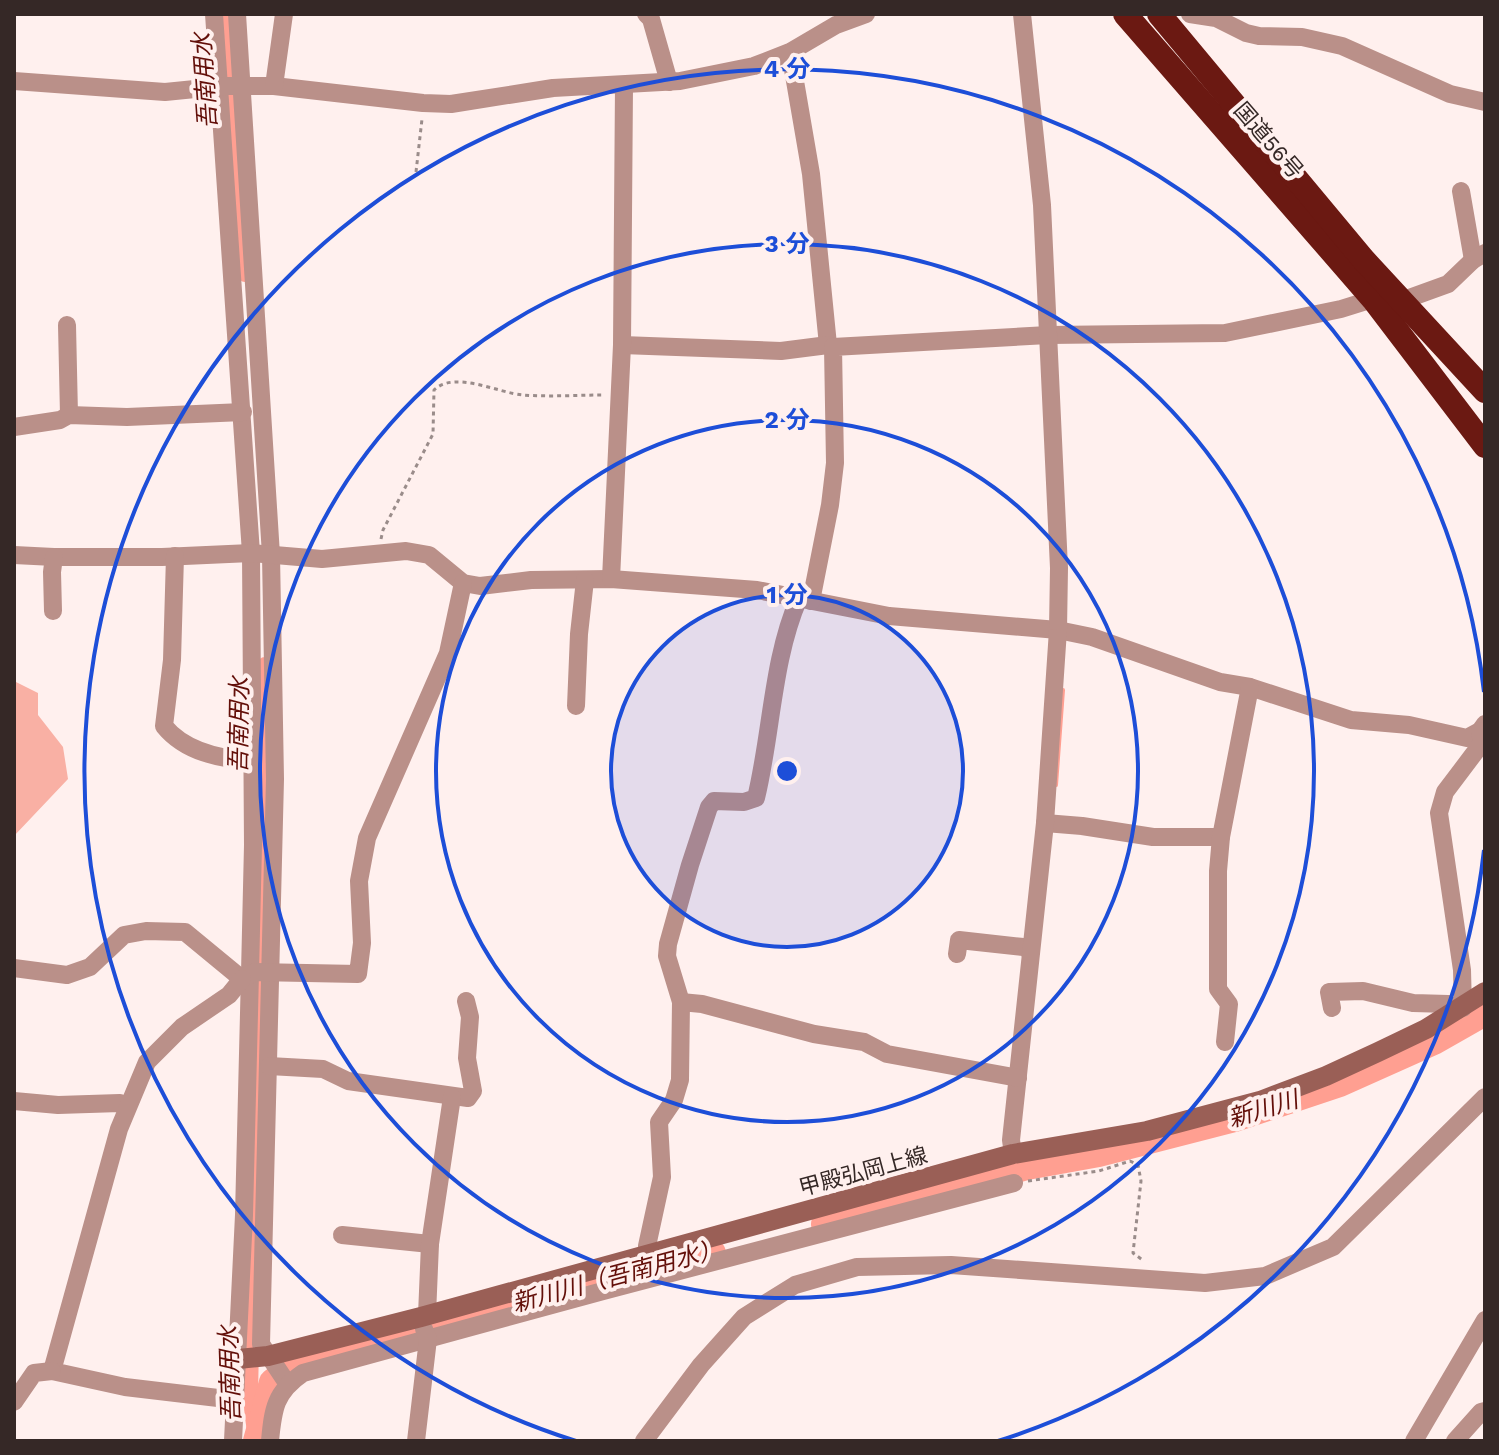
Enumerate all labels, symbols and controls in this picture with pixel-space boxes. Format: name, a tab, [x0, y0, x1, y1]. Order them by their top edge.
water label: 吾南用水	[187, 29, 222, 130]
text: 4 分	[764, 55, 810, 83]
street label: 国道56号	[1229, 97, 1308, 183]
text: 3 分	[764, 230, 810, 258]
text: 2 分	[764, 406, 810, 434]
text: 1 分	[766, 581, 808, 609]
water label: 吾南用水	[224, 674, 254, 773]
centre of rings	[773, 757, 801, 785]
water label: 新川川	[1224, 1084, 1304, 1133]
street label: 甲殿弘岡上線	[796, 1142, 930, 1201]
water label: 新川川（吾南用水）	[509, 1235, 725, 1317]
water label: 吾南用水	[214, 1323, 246, 1422]

